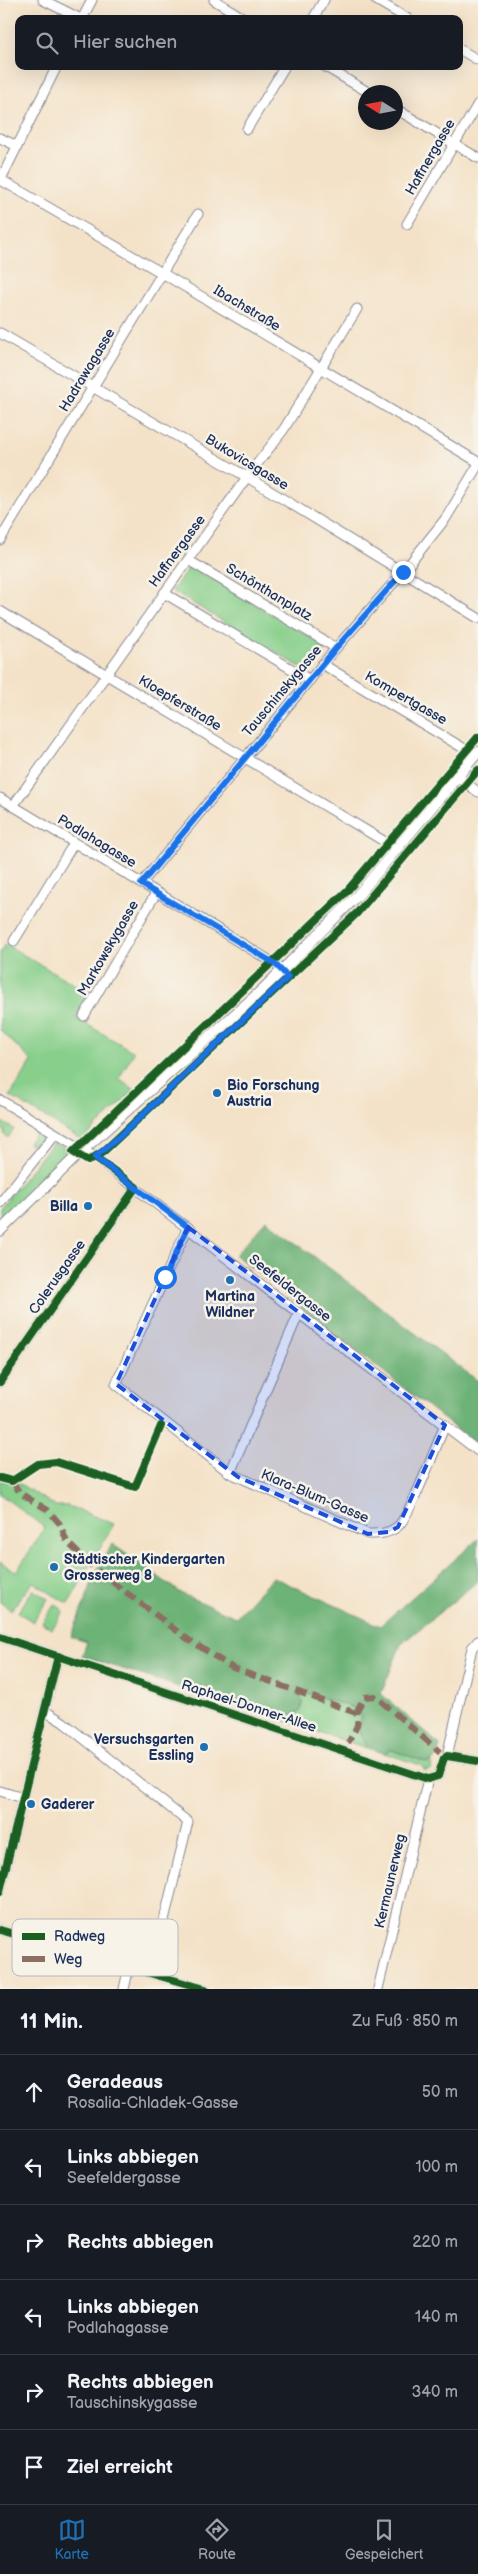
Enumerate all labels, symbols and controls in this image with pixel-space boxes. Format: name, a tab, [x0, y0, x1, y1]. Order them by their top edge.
search box	[15, 15, 463, 70]
icon: search	[33, 29, 61, 57]
text: Hier suchen	[73, 31, 177, 54]
north arrow	[358, 85, 403, 130]
street label: Haffnergasse	[401, 116, 459, 198]
street label: Ibachstraße	[210, 281, 284, 335]
street label: Hadrawagasse	[55, 325, 119, 415]
street label: Bukovicsgasse	[202, 430, 292, 494]
street label: Haffnergasse	[145, 512, 209, 590]
street label: Schönthanplatz	[223, 560, 315, 625]
route end	[392, 561, 415, 584]
street label: Tauschinskygasse	[239, 642, 325, 740]
street label: Kompertgasse	[362, 668, 450, 728]
street label: Kloepferstraße	[136, 672, 224, 734]
street label: Podlahagasse	[54, 811, 140, 871]
street label: Markowskygasse	[74, 897, 142, 999]
place label: Bio Forschung Austria	[226, 1077, 319, 1110]
marker: Bio Forschung Austria	[211, 1087, 223, 1099]
place label: Billa	[50, 1198, 78, 1215]
marker: Billa	[82, 1200, 94, 1212]
street label: Colerusgasse	[25, 1236, 89, 1318]
street label: Seefeldergasse	[246, 1251, 334, 1325]
route start	[154, 1266, 177, 1289]
marker: Martina Wildner	[224, 1274, 236, 1286]
place label: Martina Wildner	[205, 1288, 255, 1321]
street label: Klara-Blum-Gasse	[258, 1466, 372, 1526]
place label: Städtischer Kindergarten Grosserweg 8	[64, 1551, 225, 1584]
marker: Städtischer Kindergarten Grosserweg 8	[48, 1561, 60, 1573]
street label: Raphael-Donner-Allee	[179, 1676, 319, 1736]
place label: Versuchsgarten Essling	[94, 1731, 194, 1764]
marker: Versuchsgarten Essling	[198, 1741, 210, 1753]
place label: Gaderer	[41, 1796, 95, 1813]
marker: Gaderer	[25, 1798, 37, 1810]
street label: Kermaunerweg	[371, 1832, 409, 1930]
legend	[12, 1919, 178, 1976]
text: Radweg	[54, 1928, 105, 1945]
text: Weg	[54, 1951, 82, 1968]
text: 11 Min.	[20, 2009, 83, 2034]
text: Zu Fuß · 850 m	[352, 2012, 458, 2031]
text: Geradeaus	[67, 2071, 163, 2094]
icon: ahead	[20, 2078, 48, 2106]
text: 50 m	[422, 2083, 458, 2102]
text: Rosalia-Chladek-Gasse	[67, 2094, 238, 2113]
text: Links abbiegen	[67, 2146, 199, 2169]
icon: left	[20, 2153, 48, 2181]
text: 100 m	[415, 2158, 458, 2177]
text: Seefeldergasse	[67, 2169, 181, 2188]
icon: right	[20, 2228, 48, 2256]
text: Rechts abbiegen	[67, 2231, 214, 2254]
text: 220 m	[412, 2233, 458, 2252]
text: Links abbiegen	[67, 2296, 199, 2319]
icon: left	[20, 2303, 48, 2331]
text: 140 m	[415, 2308, 458, 2327]
text: Podlahagasse	[67, 2319, 169, 2338]
text: Rechts abbiegen	[67, 2371, 214, 2394]
icon: right	[20, 2378, 48, 2406]
text: 340 m	[411, 2383, 458, 2402]
text: Tauschinskygasse	[67, 2394, 197, 2413]
icon: arrive	[20, 2453, 48, 2481]
text: Ziel erreicht	[67, 2456, 173, 2479]
tab: Karte	[55, 2516, 89, 2563]
tab: Route	[198, 2516, 236, 2563]
tab: Gespeichert	[345, 2516, 423, 2563]

